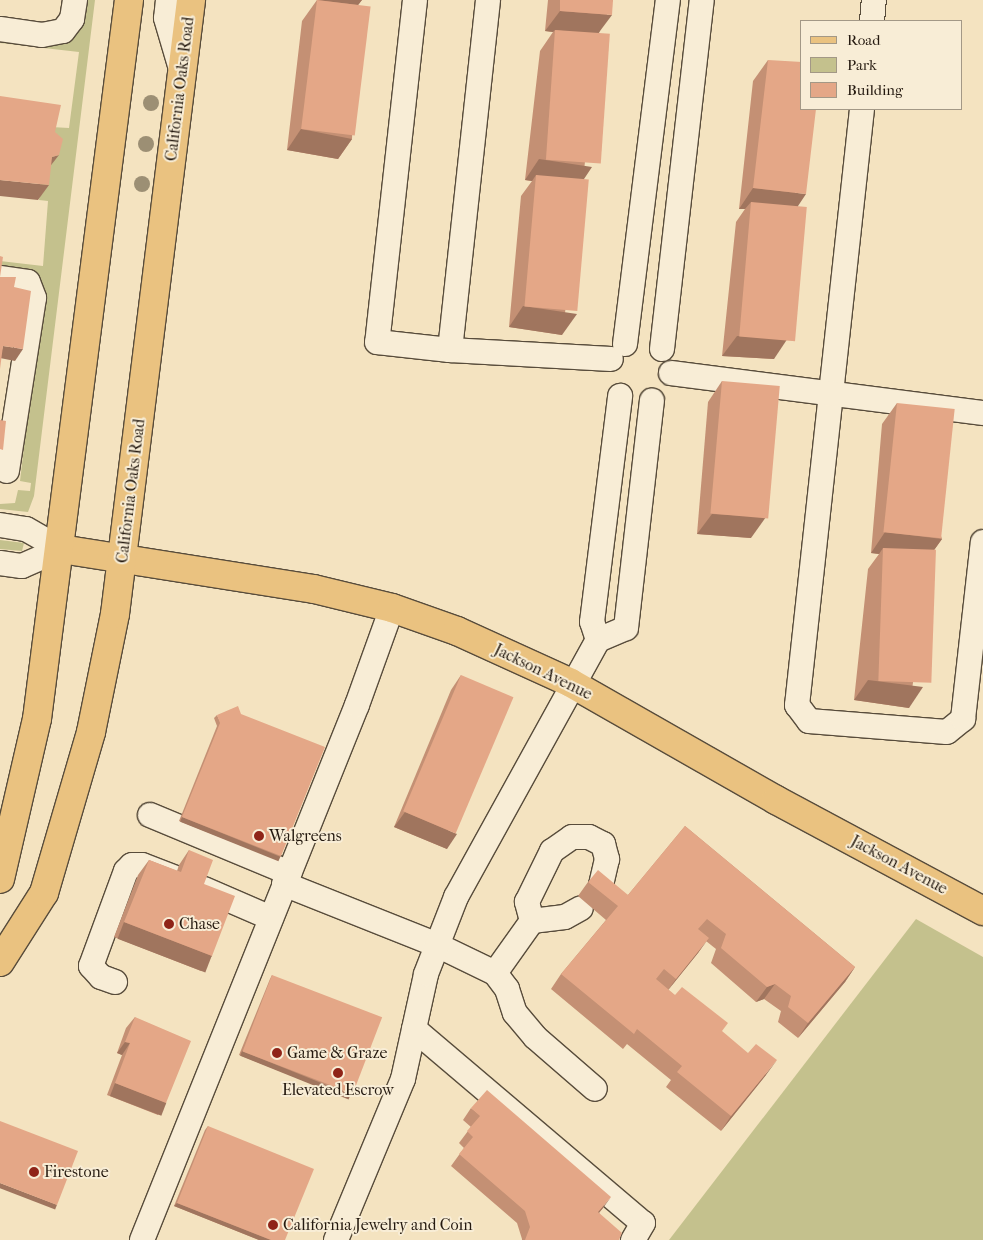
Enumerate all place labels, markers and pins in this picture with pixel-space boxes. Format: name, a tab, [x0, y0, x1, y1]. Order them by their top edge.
place label: Walgreens	[269, 826, 342, 846]
marker: Walgreens	[253, 830, 265, 842]
place label: Chase	[179, 914, 220, 934]
marker: Chase	[163, 918, 175, 930]
place label: Game & Graze	[287, 1043, 387, 1063]
marker: Game & Graze	[271, 1047, 283, 1059]
marker: Elevated Escrow	[332, 1067, 344, 1079]
place label: Elevated Escrow	[282, 1080, 394, 1100]
place label: Firestone	[44, 1162, 109, 1182]
marker: Firestone	[28, 1166, 40, 1178]
place label: California Jewelry and Coin	[283, 1215, 473, 1235]
marker: California Jewelry and Coin	[267, 1219, 279, 1231]

